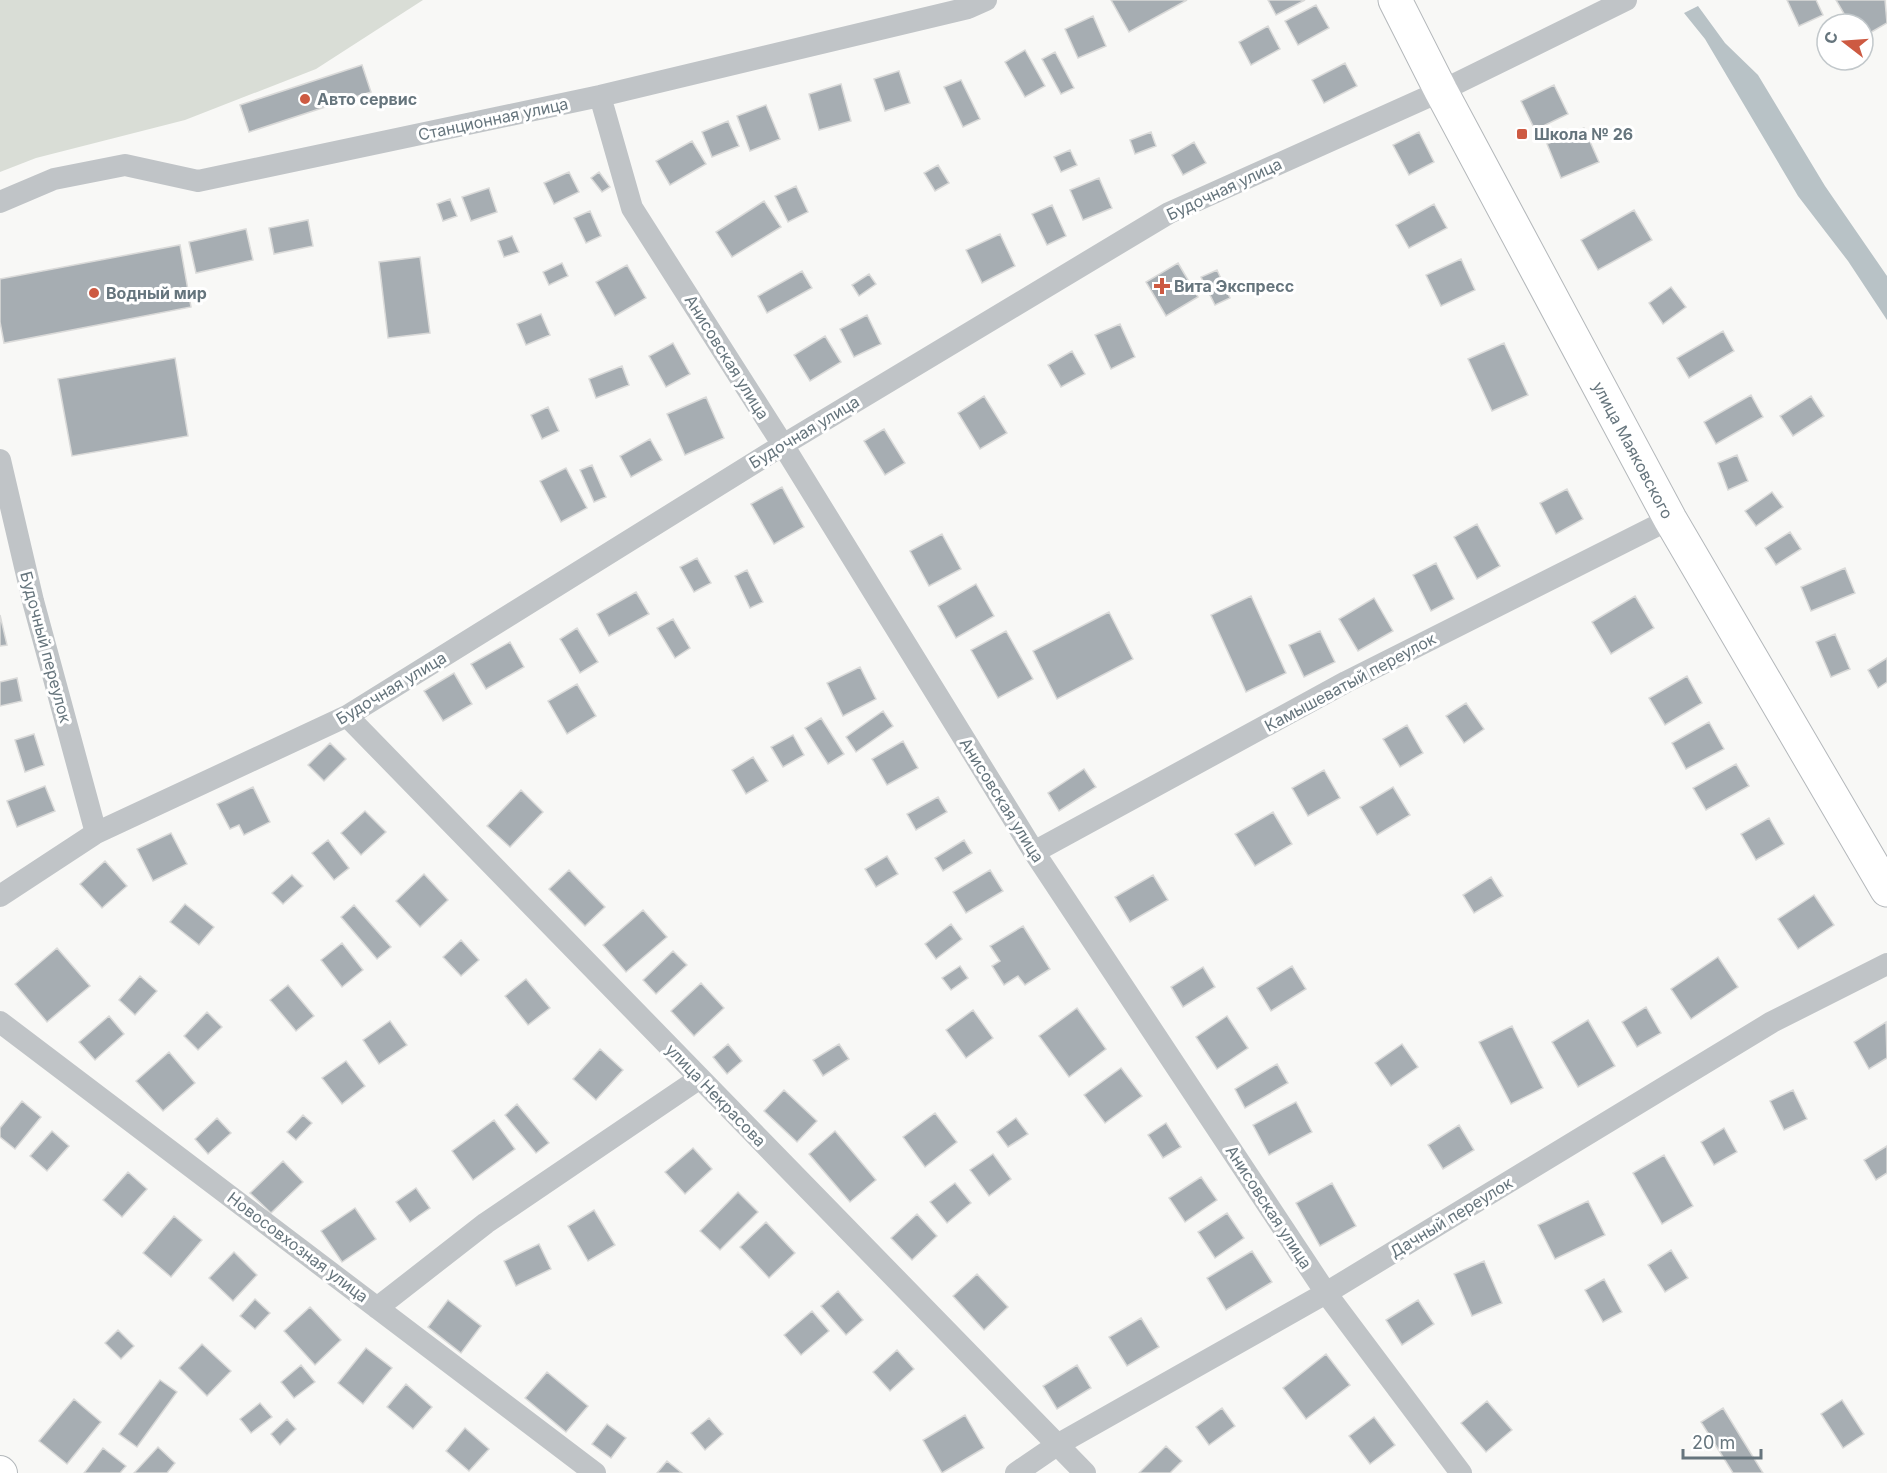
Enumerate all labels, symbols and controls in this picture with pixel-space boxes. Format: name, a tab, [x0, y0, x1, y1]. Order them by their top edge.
north arrow	[1815, 12, 1875, 72]
text: С	[1819, 29, 1842, 46]
place label: Авто сервис	[317, 89, 417, 109]
marker: Авто сервис	[298, 92, 312, 106]
street label: Станционная улица	[416, 93, 570, 145]
place label: Школа № 26	[1534, 124, 1633, 144]
marker: Школа № 26	[1515, 127, 1529, 141]
street label: Будочная улица	[1163, 154, 1285, 224]
place label: Вита Экспресс	[1174, 276, 1294, 296]
marker: Вита Экспресс	[1155, 279, 1169, 293]
place label: Водный мир	[106, 283, 207, 303]
marker: Водный мир	[87, 286, 101, 300]
street label: Анисовская улица	[681, 291, 773, 423]
street label: улица Маяковского	[1588, 378, 1678, 522]
street label: Будочная улица	[745, 391, 863, 473]
street label: Будочный переулок	[16, 569, 76, 725]
street label: Камышеватый переулок	[1261, 628, 1439, 736]
street label: Будочная улица	[332, 647, 450, 729]
street label: Анисовская улица	[956, 734, 1048, 866]
street label: улица Некрасова	[662, 1039, 770, 1151]
street label: Анисовская улица	[1222, 1141, 1316, 1273]
street label: Дачный переулок	[1386, 1172, 1516, 1262]
street label: Новосовхозная улица	[224, 1188, 372, 1306]
scale bar	[1683, 1422, 1761, 1460]
text: 20 m	[1692, 1432, 1735, 1453]

